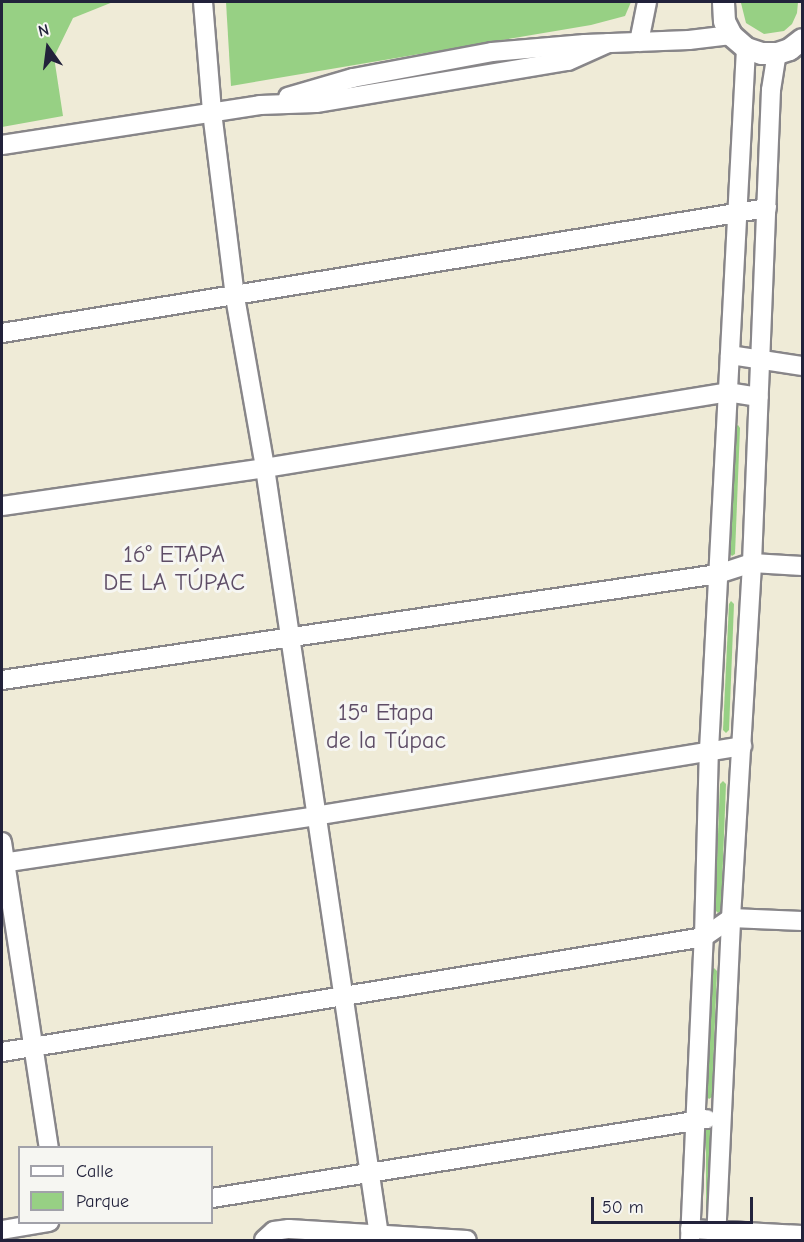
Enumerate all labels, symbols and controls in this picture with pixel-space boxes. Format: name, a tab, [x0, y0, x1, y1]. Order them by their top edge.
north arrow	[18, 18, 78, 78]
text: N	[36, 21, 51, 41]
district label: 16° ETAPA DE LA TÚPAC	[95, 541, 253, 597]
district label: 15ª Etapa de la Túpac	[318, 699, 454, 755]
legend	[18, 1146, 213, 1224]
text: Calle	[76, 1161, 113, 1182]
scale bar	[594, 1185, 756, 1223]
text: Parque	[76, 1191, 129, 1212]
text: 50 m	[602, 1197, 644, 1218]

